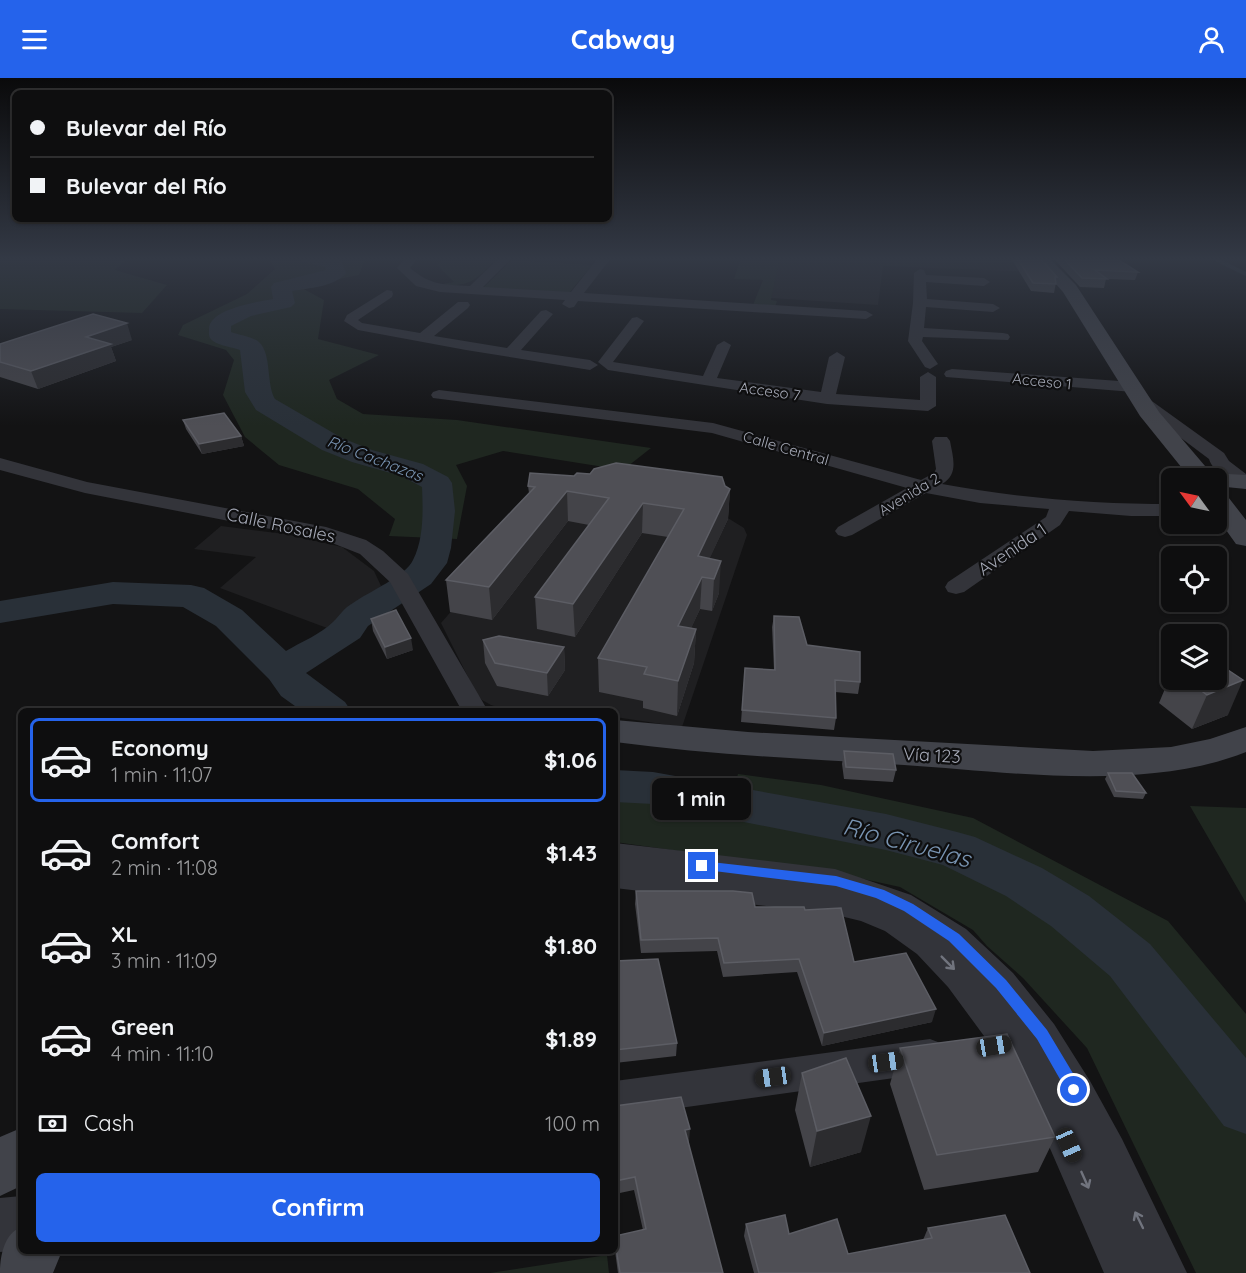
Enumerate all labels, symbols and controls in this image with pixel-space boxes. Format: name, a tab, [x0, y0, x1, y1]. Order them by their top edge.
text: Cabway	[571, 22, 675, 56]
icon: menu	[18, 23, 51, 56]
icon: person	[1195, 23, 1228, 56]
text: Bulevar del Río	[66, 114, 227, 142]
text: Bulevar del Río	[66, 172, 227, 200]
street label: Acceso 1	[1011, 368, 1073, 394]
street label: Acceso 7	[738, 377, 802, 405]
street label: Calle Central	[741, 427, 831, 469]
water label: Río Cachazas	[325, 431, 427, 486]
street label: Avenida 2	[875, 468, 943, 520]
north arrow	[1161, 468, 1227, 534]
map controls	[1161, 468, 1227, 690]
street label: Calle Rosales	[224, 502, 338, 548]
street label: Avenida 1	[973, 518, 1051, 580]
button: locate	[1161, 546, 1227, 612]
button: layers	[1161, 624, 1227, 690]
icon: car	[39, 733, 93, 787]
text: Economy	[111, 734, 209, 762]
street label: Vía 123	[903, 742, 961, 768]
text: $1.06	[544, 746, 597, 774]
text: 1 min · 11:07	[111, 762, 212, 787]
callout: 1 min	[652, 779, 752, 821]
text: 1 min	[677, 786, 726, 811]
water label: Río Ciruelas	[840, 811, 976, 874]
icon: car	[39, 826, 93, 880]
text: Comfort	[111, 827, 200, 855]
text: $1.43	[546, 839, 597, 867]
route end	[688, 852, 715, 879]
text: 2 min · 11:08	[111, 855, 218, 880]
icon: car	[39, 919, 93, 973]
text: XL	[111, 920, 138, 948]
text: $1.80	[544, 932, 597, 960]
text: 3 min · 11:09	[111, 948, 217, 973]
one-way arrow	[940, 956, 955, 971]
icon: car	[39, 1012, 93, 1066]
text: Green	[111, 1013, 174, 1041]
text: $1.89	[545, 1025, 597, 1053]
car	[975, 1034, 1013, 1058]
text: 4 min · 11:10	[111, 1041, 214, 1066]
car	[867, 1051, 905, 1073]
car	[754, 1066, 792, 1088]
route start	[1060, 1076, 1087, 1103]
icon: cash	[36, 1107, 69, 1140]
text: Cash	[84, 1109, 135, 1137]
text: 100 m	[545, 1111, 600, 1136]
car	[1053, 1125, 1085, 1165]
one-way arrow	[1080, 1170, 1091, 1188]
button: Confirm	[36, 1173, 600, 1242]
one-way arrow	[1132, 1212, 1144, 1230]

